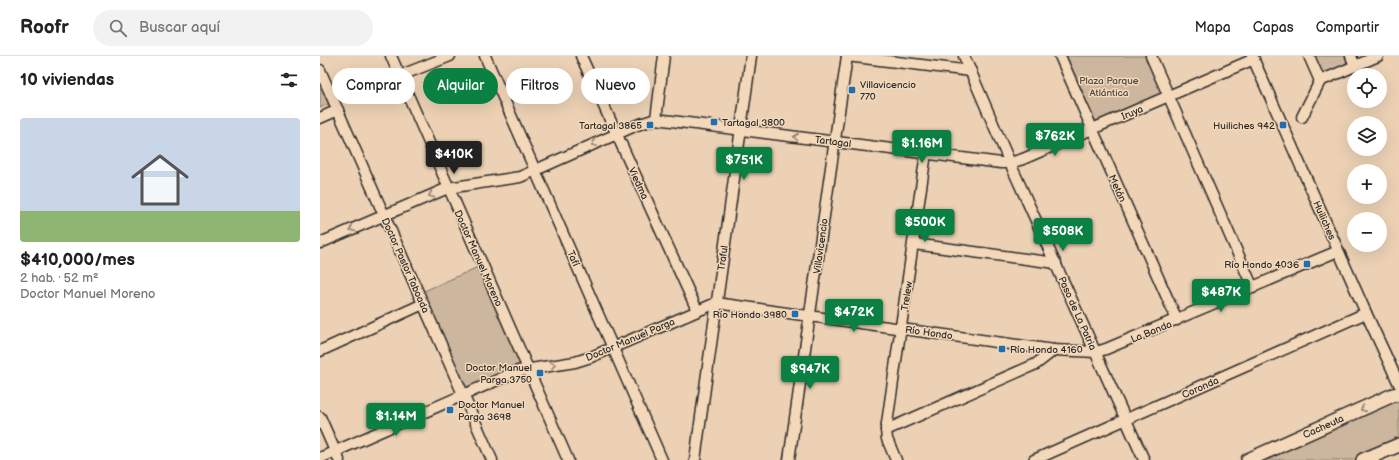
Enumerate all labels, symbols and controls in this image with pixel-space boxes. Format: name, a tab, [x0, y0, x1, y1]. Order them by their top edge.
search box	[93, 10, 373, 46]
text: Roofr	[20, 16, 69, 39]
icon: search	[107, 17, 129, 39]
text: Buscar aquí	[139, 18, 220, 37]
text: Mapa	[1195, 19, 1231, 36]
text: Capas	[1253, 19, 1294, 36]
text: Compartir	[1316, 19, 1379, 36]
chip: Comprar	[332, 68, 415, 104]
chip: Alquilar	[423, 68, 498, 104]
chip: Filtros	[506, 68, 573, 104]
chip: Nuevo	[581, 68, 650, 104]
map controls	[1347, 68, 1387, 252]
button: locate	[1347, 68, 1387, 108]
icon: filters	[278, 69, 300, 91]
text: 10 viviendas	[20, 70, 114, 90]
park label: Plaza Parque Atlántica	[1079, 75, 1139, 99]
place label: Villavicencio 770	[860, 79, 916, 103]
marker: Villavicencio 770	[847, 85, 857, 95]
street label: Iruya	[1120, 103, 1145, 123]
button: layers	[1347, 116, 1387, 156]
marker: Tartagal 3800	[709, 117, 719, 127]
place label: Tartagal 3800	[722, 117, 785, 129]
place label: Tartagal 3865	[579, 120, 642, 132]
marker: Tartagal 3865	[645, 120, 655, 130]
place label: Huiliches 942	[1213, 120, 1275, 132]
marker: Huiliches 942	[1278, 120, 1288, 130]
pin: $762K	[1027, 123, 1083, 157]
text: $762K	[1035, 128, 1075, 144]
pin: $1.16M	[889, 130, 955, 164]
one-way arrow	[793, 133, 799, 142]
street label: Tartagal	[814, 134, 852, 150]
text: $1.16M	[901, 135, 943, 151]
one-way arrow	[590, 140, 597, 148]
pin: $410K	[426, 141, 482, 175]
icon: home	[124, 144, 196, 216]
text: $410K	[435, 146, 473, 162]
pin: $751K	[716, 147, 772, 181]
text: $751K	[725, 152, 763, 168]
button: +	[1347, 164, 1387, 204]
street label: Viedma	[625, 165, 651, 202]
street label: Metán	[1106, 173, 1129, 204]
one-way arrow	[427, 190, 435, 198]
street label: Huiliches	[1310, 199, 1338, 242]
street label: Doctor Manuel Moreno	[451, 208, 505, 309]
pin: $500K	[897, 209, 953, 243]
button: −	[1347, 212, 1387, 252]
text: $500K	[904, 214, 946, 230]
street label: Doctor Pastor Taboada	[379, 216, 432, 315]
street label: Villavicencio	[811, 217, 831, 275]
pin: $508K	[1035, 218, 1091, 252]
text: $508K	[1043, 223, 1083, 239]
one-way arrow	[348, 224, 356, 232]
street label: Traful	[715, 245, 731, 271]
street label: Tafí	[564, 249, 582, 269]
text: $410,000/mes	[20, 250, 135, 270]
place label: Río Hondo 4036	[1224, 259, 1299, 271]
marker: Río Hondo 4036	[1302, 259, 1312, 269]
text: 2 hab. · 52 m²	[20, 270, 99, 286]
street label: Paso de La Patria	[1055, 275, 1099, 352]
pin: $487K	[1193, 279, 1249, 313]
street label: Trelew	[899, 280, 915, 312]
text: $487K	[1201, 284, 1241, 300]
text: Doctor Manuel Moreno	[20, 286, 155, 302]
pin: $472K	[826, 299, 882, 333]
text: $472K	[834, 304, 874, 320]
place label: Río Hondo 3980	[713, 309, 787, 321]
marker: Río Hondo 3980	[790, 309, 800, 319]
street label: Doctor Manuel Parga	[584, 316, 677, 364]
street label: La Banda	[1129, 318, 1174, 346]
street label: Río Hondo	[904, 324, 954, 342]
marker: Río Hondo 4160	[997, 344, 1007, 354]
place label: Río Hondo 4160	[1010, 344, 1083, 356]
pin: $947K	[782, 356, 838, 390]
one-way arrow	[550, 361, 556, 370]
text: $947K	[790, 361, 830, 377]
place label: Doctor Manuel Parga 3750	[465, 362, 532, 386]
marker: Doctor Manuel Parga 3750	[535, 368, 545, 378]
street label: Coronda	[1180, 374, 1221, 401]
place label: Doctor Manuel Parga 3698	[458, 399, 525, 423]
pin: $1.14M	[363, 403, 429, 437]
one-way arrow	[1360, 404, 1367, 412]
marker: Doctor Manuel Parga 3698	[445, 405, 455, 415]
text: $1.14M	[375, 408, 417, 424]
street label: Cacheuta	[1301, 412, 1346, 441]

